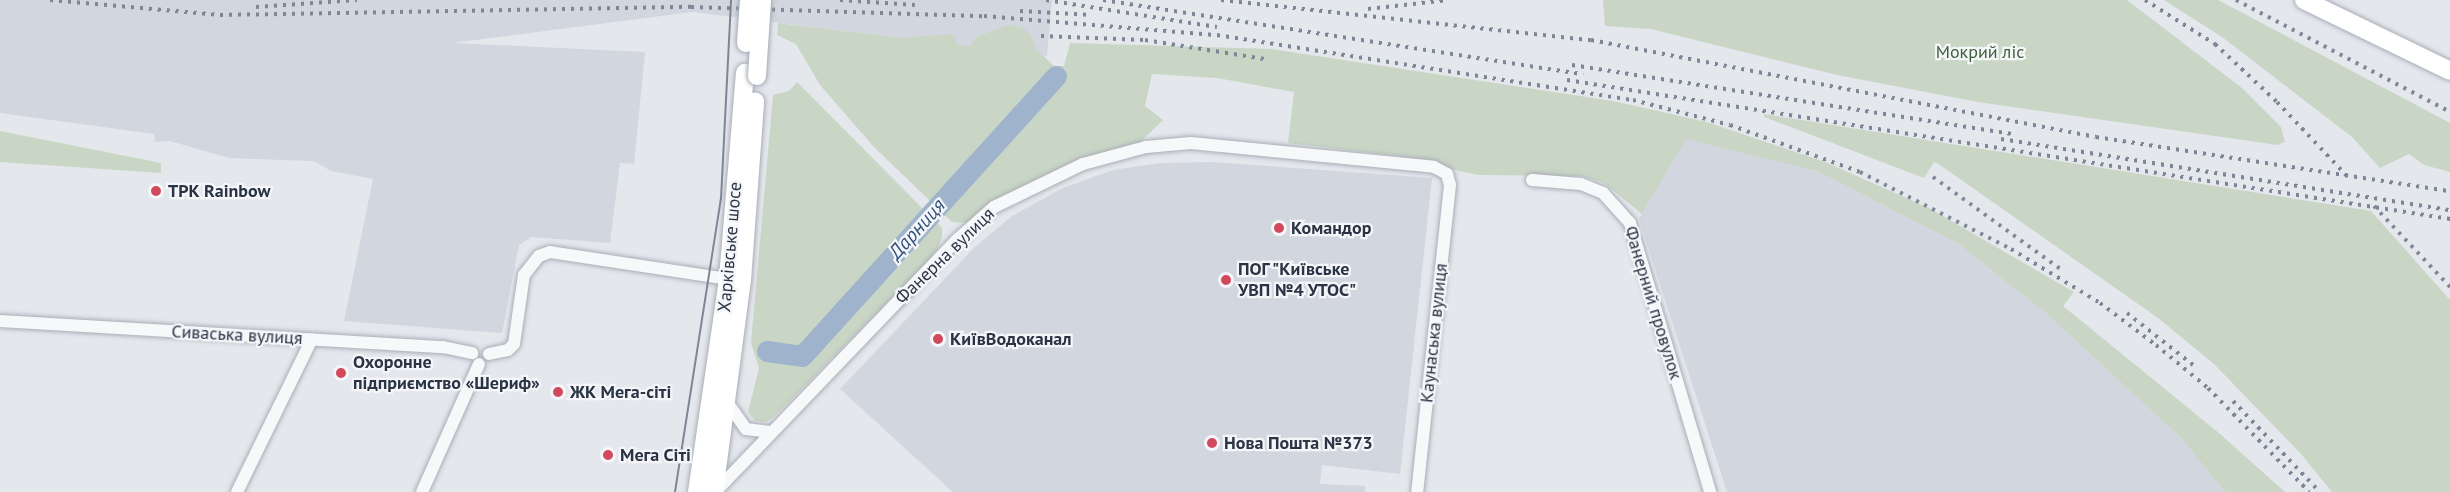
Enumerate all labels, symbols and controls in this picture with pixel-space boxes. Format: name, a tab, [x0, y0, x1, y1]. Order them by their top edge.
park label: Мокрий ліс	[1936, 41, 2024, 63]
place label: ТРК Rainbow	[168, 180, 271, 202]
street label: Харківське шосе	[714, 181, 746, 313]
marker: ТРК Rainbow	[149, 184, 163, 198]
water label: Дарниця	[884, 194, 950, 264]
street label: Фанерна вулиця	[891, 203, 999, 309]
place label: Командор	[1291, 217, 1371, 239]
marker: Командор	[1272, 221, 1286, 235]
street label: Фанерний провулок	[1619, 224, 1687, 382]
place label: ПОГ "Київське УВП №4 УТОС"	[1238, 259, 1357, 302]
street label: Каунаська вулиця	[1416, 262, 1452, 404]
marker: ПОГ "Київське УВП №4 УТОС"	[1219, 273, 1233, 287]
street label: Сиваська вулиця	[171, 321, 303, 349]
place label: КиївВодоканал	[950, 328, 1072, 350]
marker: КиївВодоканал	[931, 332, 945, 346]
place label: Охоронне підприємство «Шериф»	[353, 352, 540, 394]
marker: Охоронне підприємство «Шериф»	[334, 366, 348, 380]
place label: ЖК Мега-сіті	[570, 381, 672, 403]
marker: ЖК Мега-сіті	[551, 385, 565, 399]
place label: Нова Пошта №373	[1224, 432, 1373, 454]
marker: Нова Пошта №373	[1205, 436, 1219, 450]
place label: Мега Сіті	[620, 444, 691, 466]
marker: Мега Сіті	[601, 448, 615, 462]

